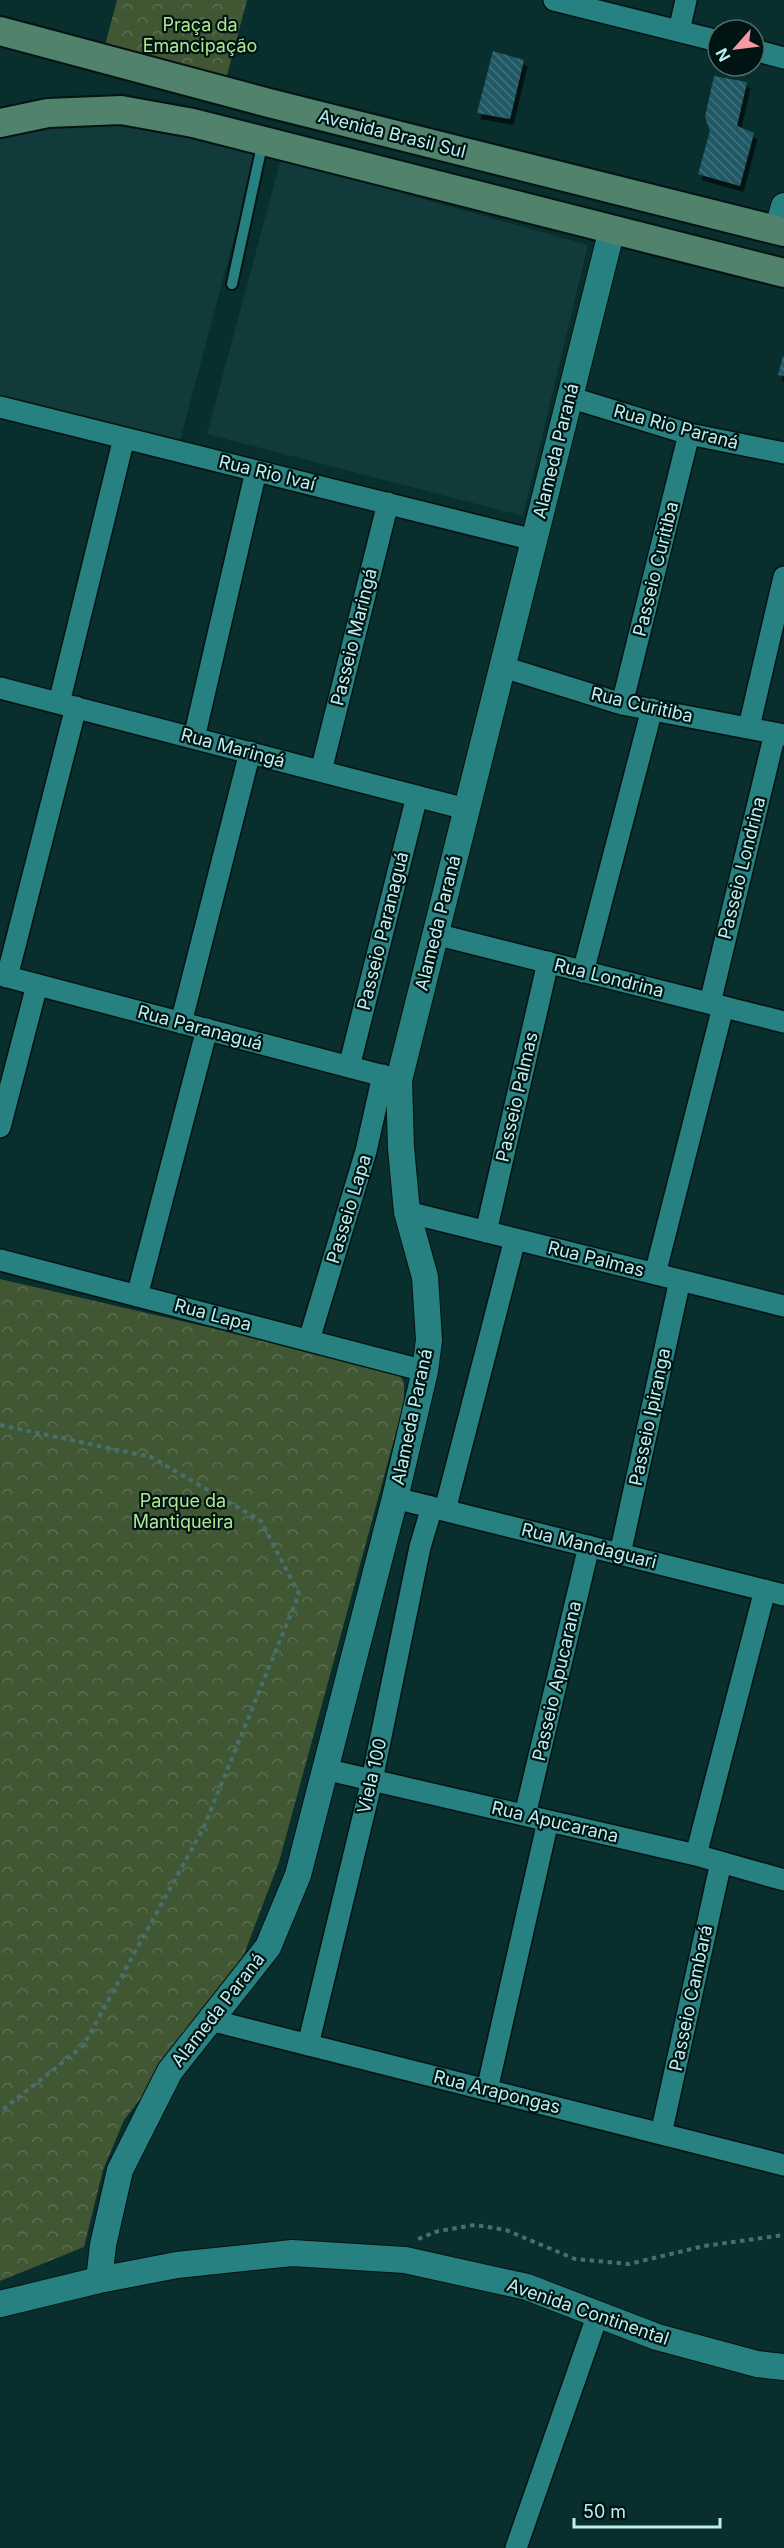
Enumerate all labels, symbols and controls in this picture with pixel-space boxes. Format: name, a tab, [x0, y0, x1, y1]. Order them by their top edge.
park label: Praça da Emancipação	[143, 14, 257, 56]
north arrow	[706, 18, 766, 78]
text: N	[711, 45, 734, 65]
street label: Avenida Brasil Sul	[316, 105, 468, 162]
street label: Alameda Paraná	[529, 381, 582, 521]
street label: Rua Rio Paraná	[611, 400, 741, 453]
street label: Rua Rio Ivaí	[217, 450, 318, 495]
street label: Passeio Curitiba	[629, 499, 682, 638]
street label: Passeio Maringá	[326, 566, 381, 708]
street label: Rua Curitiba	[589, 683, 695, 726]
street label: Rua Maringá	[179, 724, 288, 772]
street label: Passeio Londrina	[714, 794, 769, 941]
street label: Passeio Paranaguá	[353, 850, 412, 1012]
street label: Alameda Paraná	[411, 853, 464, 993]
street label: Rua Londrina	[552, 954, 666, 1001]
street label: Rua Paranaguá	[135, 1001, 265, 1054]
street label: Passeio Palmas	[491, 1030, 542, 1164]
street label: Passeio Lapa	[322, 1152, 375, 1266]
street label: Rua Palmas	[546, 1236, 647, 1281]
street label: Rua Lapa	[172, 1294, 254, 1335]
street label: Passeio Ipiranga	[625, 1346, 674, 1488]
street label: Alameda Paraná	[387, 1347, 436, 1487]
park label: Parque da Mantiqueira	[133, 1490, 233, 1532]
street label: Rua Mandaguari	[519, 1519, 659, 1572]
street label: Passeio Apucarana	[528, 1599, 585, 1763]
street label: Viela 100	[353, 1736, 390, 1816]
street label: Rua Apucarana	[490, 1797, 621, 1846]
street label: Passeio Cambará	[665, 1923, 716, 2073]
street label: Alameda Paraná	[167, 1949, 269, 2071]
street label: Rua Arapongas	[432, 2066, 563, 2117]
street label: Avenida Continental	[505, 2274, 672, 2349]
scale bar	[574, 2491, 720, 2529]
text: 50 m	[583, 2501, 626, 2522]

